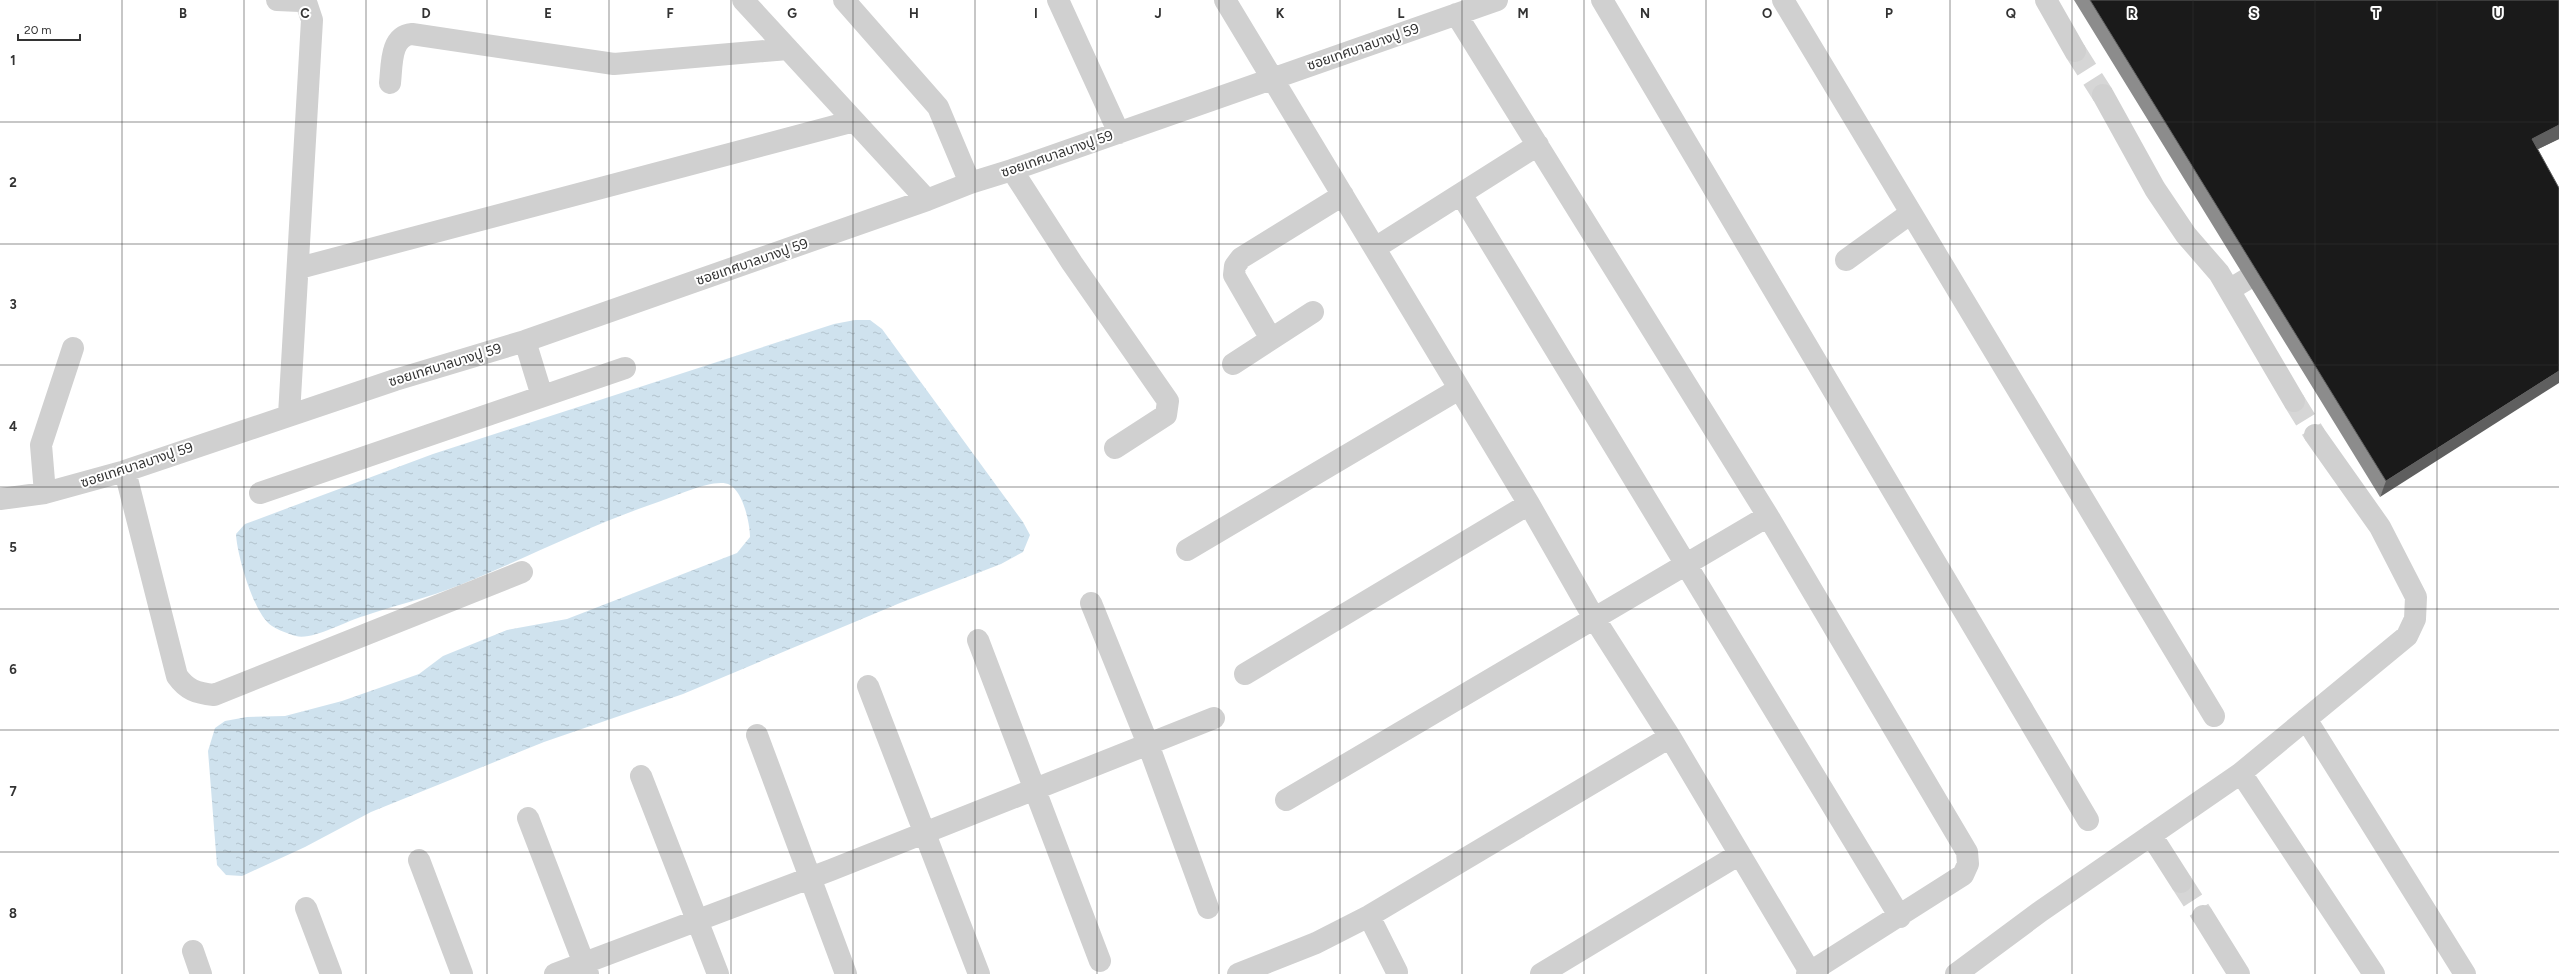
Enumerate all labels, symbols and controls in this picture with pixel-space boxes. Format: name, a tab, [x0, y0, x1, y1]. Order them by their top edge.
text: B	[179, 6, 187, 21]
text: C	[300, 6, 310, 21]
text: D	[421, 6, 431, 21]
text: E	[544, 6, 552, 21]
text: F	[666, 6, 674, 21]
text: G	[787, 6, 797, 21]
text: H	[909, 6, 919, 21]
text: I	[1034, 6, 1038, 21]
text: J	[1154, 6, 1162, 21]
text: K	[1276, 6, 1285, 21]
text: L	[1398, 6, 1405, 21]
text: M	[1517, 6, 1529, 21]
text: N	[1640, 6, 1650, 21]
text: O	[1762, 6, 1772, 21]
text: P	[1885, 6, 1893, 21]
text: Q	[2006, 6, 2016, 21]
text: R	[2128, 6, 2137, 21]
text: S	[2250, 6, 2258, 21]
text: T	[2372, 6, 2380, 21]
text: U	[2493, 6, 2503, 21]
scale bar	[18, 16, 80, 42]
street label: ซอยเทศบาลบางปู 59	[1305, 20, 1421, 74]
text: 20 m	[24, 23, 52, 37]
text: 1	[10, 53, 16, 68]
street label: ซอยเทศบาลบางปู 59	[999, 127, 1115, 181]
text: 2	[9, 175, 17, 190]
street label: ซอยเทศบาลบางปู 59	[694, 235, 810, 289]
text: 3	[9, 297, 17, 312]
street label: ซอยเทศบาลบางปู 59	[386, 340, 504, 390]
text: 4	[9, 419, 17, 434]
street label: ซอยเทศบาลบางปู 59	[79, 439, 195, 491]
text: 5	[9, 540, 17, 555]
text: 6	[9, 662, 17, 677]
text: 7	[9, 784, 17, 799]
text: 8	[9, 906, 17, 921]

